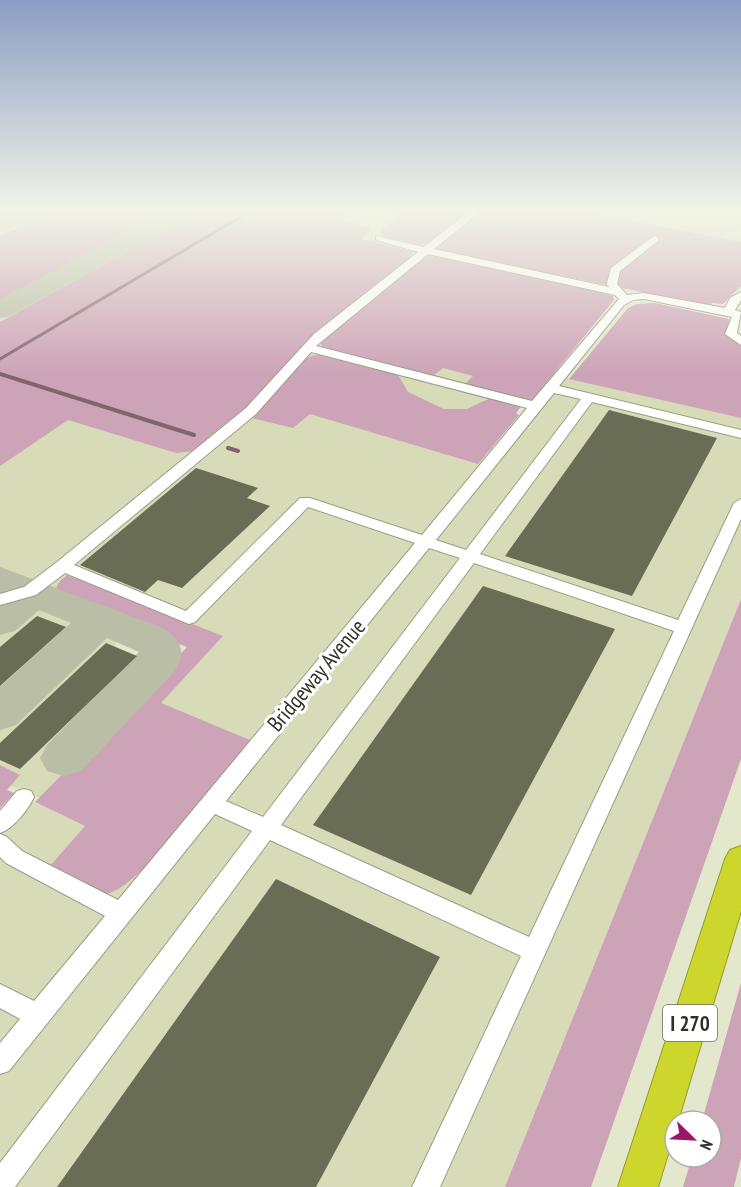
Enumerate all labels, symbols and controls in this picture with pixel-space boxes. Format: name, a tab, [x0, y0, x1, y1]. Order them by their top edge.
street label: Bridgeway Avenue	[261, 613, 371, 737]
road number: I 270	[663, 1005, 717, 1041]
north arrow	[663, 1109, 723, 1169]
text: N	[696, 1137, 718, 1153]

